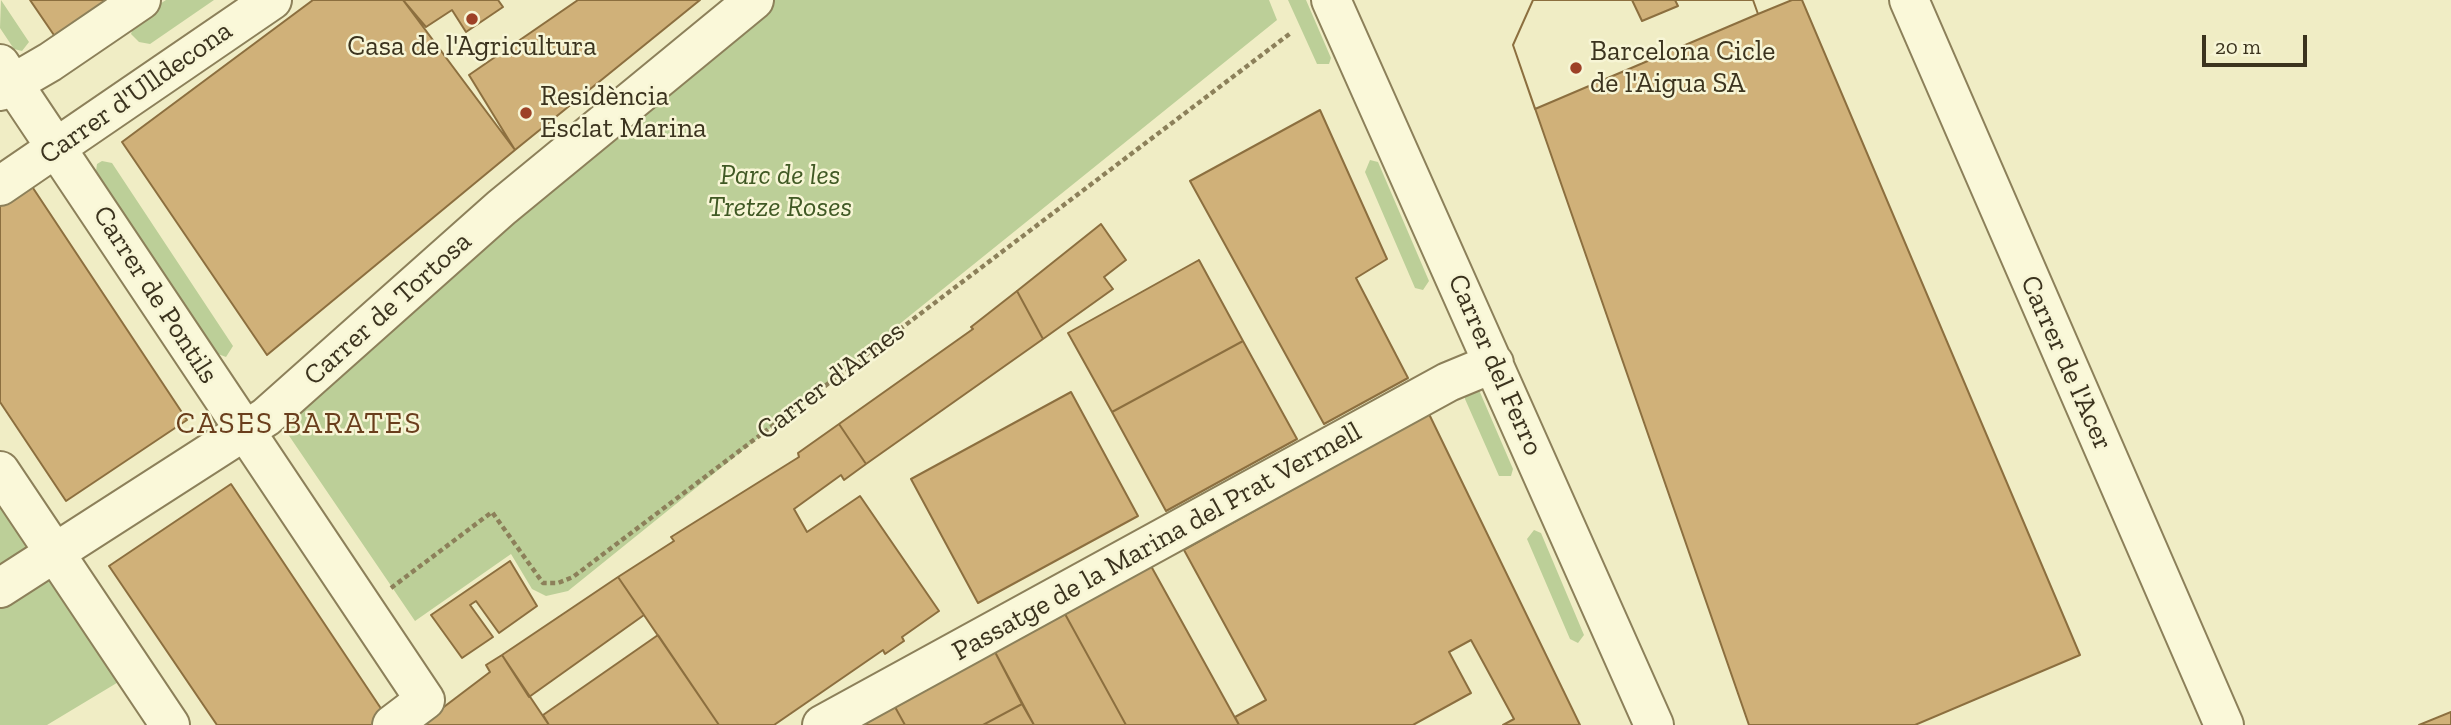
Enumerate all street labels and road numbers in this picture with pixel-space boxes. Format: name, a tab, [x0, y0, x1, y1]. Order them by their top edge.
street label: Carrer d'Ulldecona	[33, 14, 239, 172]
street label: Carrer de Pontils	[85, 200, 225, 390]
street label: Carrer de Tortosa	[297, 225, 479, 393]
street label: Carrer del Ferro	[1440, 269, 1550, 461]
street label: Carrer de l'Acer	[2012, 270, 2120, 456]
street label: Carrer d'Arnes	[750, 314, 912, 448]
street label: Passatge de la Marina del Prat Vermell	[947, 415, 1367, 669]

